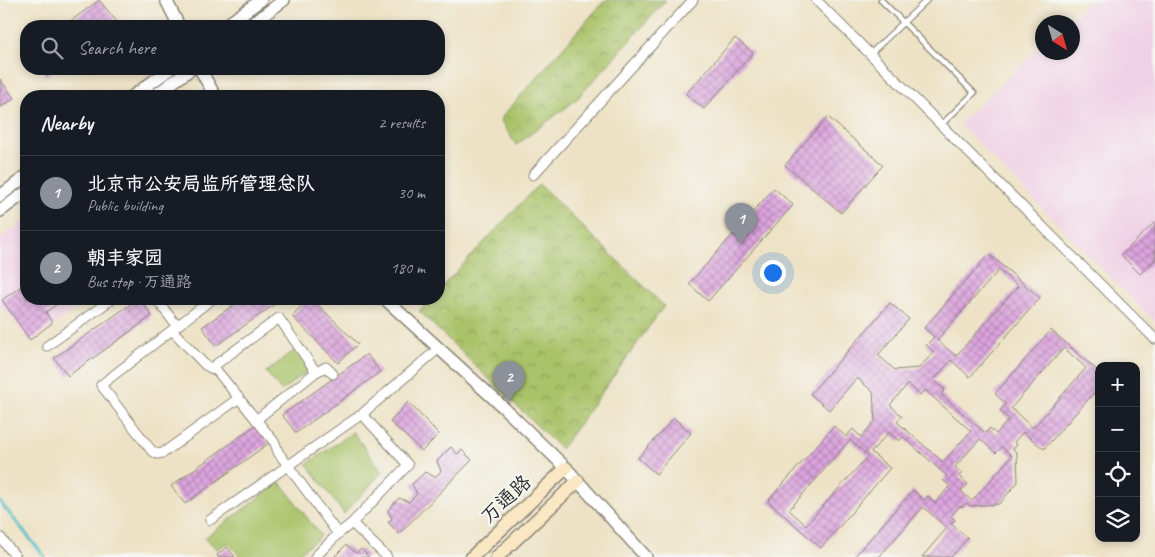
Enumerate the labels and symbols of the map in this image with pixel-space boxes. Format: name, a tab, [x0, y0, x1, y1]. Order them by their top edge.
north arrow	[1035, 15, 1080, 60]
pin: 1	[725, 203, 757, 244]
your location	[760, 260, 786, 286]
pin: 2	[493, 361, 525, 402]
street label: 万通路	[476, 469, 537, 529]

